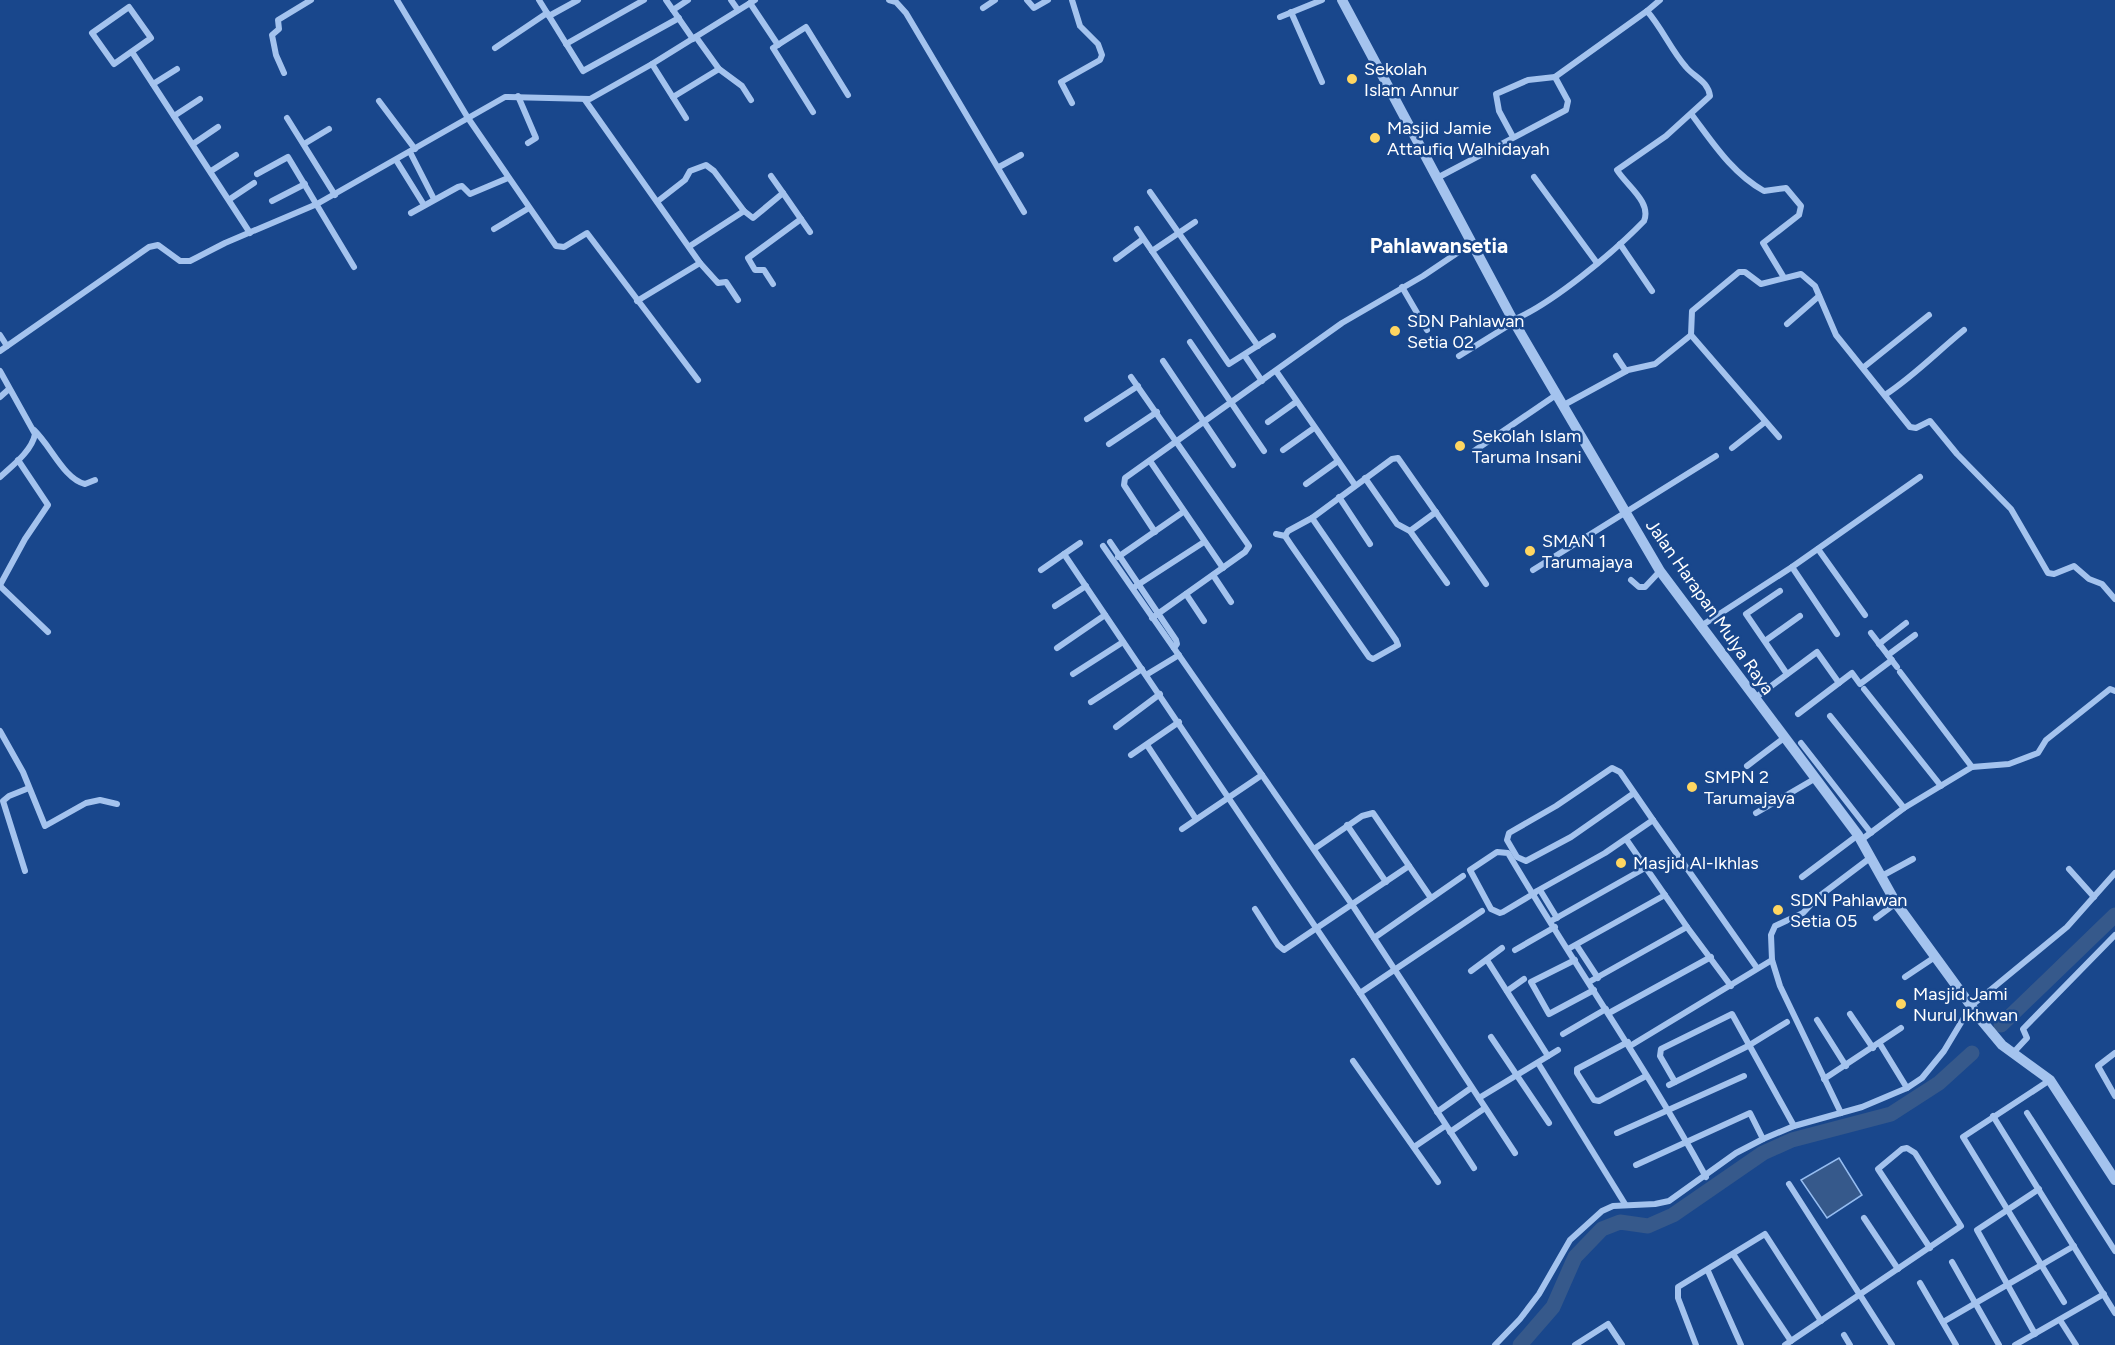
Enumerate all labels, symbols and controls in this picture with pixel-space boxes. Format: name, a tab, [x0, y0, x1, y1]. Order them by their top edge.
place label: Sekolah Islam Annur	[1364, 58, 1459, 101]
marker: Sekolah Islam Annur	[1345, 72, 1359, 86]
place label: Masjid Jamie Attaufiq Walhidayah	[1387, 117, 1550, 160]
marker: Masjid Jamie Attaufiq Walhidayah	[1368, 131, 1382, 145]
district label: Pahlawansetia	[1370, 233, 1508, 258]
place label: SDN Pahlawan Setia 02	[1407, 310, 1524, 353]
marker: SDN Pahlawan Setia 02	[1388, 324, 1402, 338]
place label: Sekolah Islam Taruma Insani	[1472, 425, 1582, 468]
marker: Sekolah Islam Taruma Insani	[1453, 439, 1467, 453]
street label: Jalan Harapan Mulya Raya	[1641, 515, 1779, 699]
place label: SMAN 1 Tarumajaya	[1542, 530, 1633, 573]
marker: SMAN 1 Tarumajaya	[1523, 544, 1537, 558]
place label: SMPN 2 Tarumajaya	[1704, 766, 1795, 809]
marker: SMPN 2 Tarumajaya	[1685, 780, 1699, 794]
place label: Masjid Al-Ikhlas	[1633, 852, 1759, 874]
marker: Masjid Al-Ikhlas	[1614, 856, 1628, 870]
place label: SDN Pahlawan Setia 05	[1790, 889, 1907, 932]
marker: SDN Pahlawan Setia 05	[1771, 903, 1785, 917]
place label: Masjid Jami Nurul Ikhwan	[1913, 983, 2018, 1026]
marker: Masjid Jami Nurul Ikhwan	[1894, 997, 1908, 1011]

